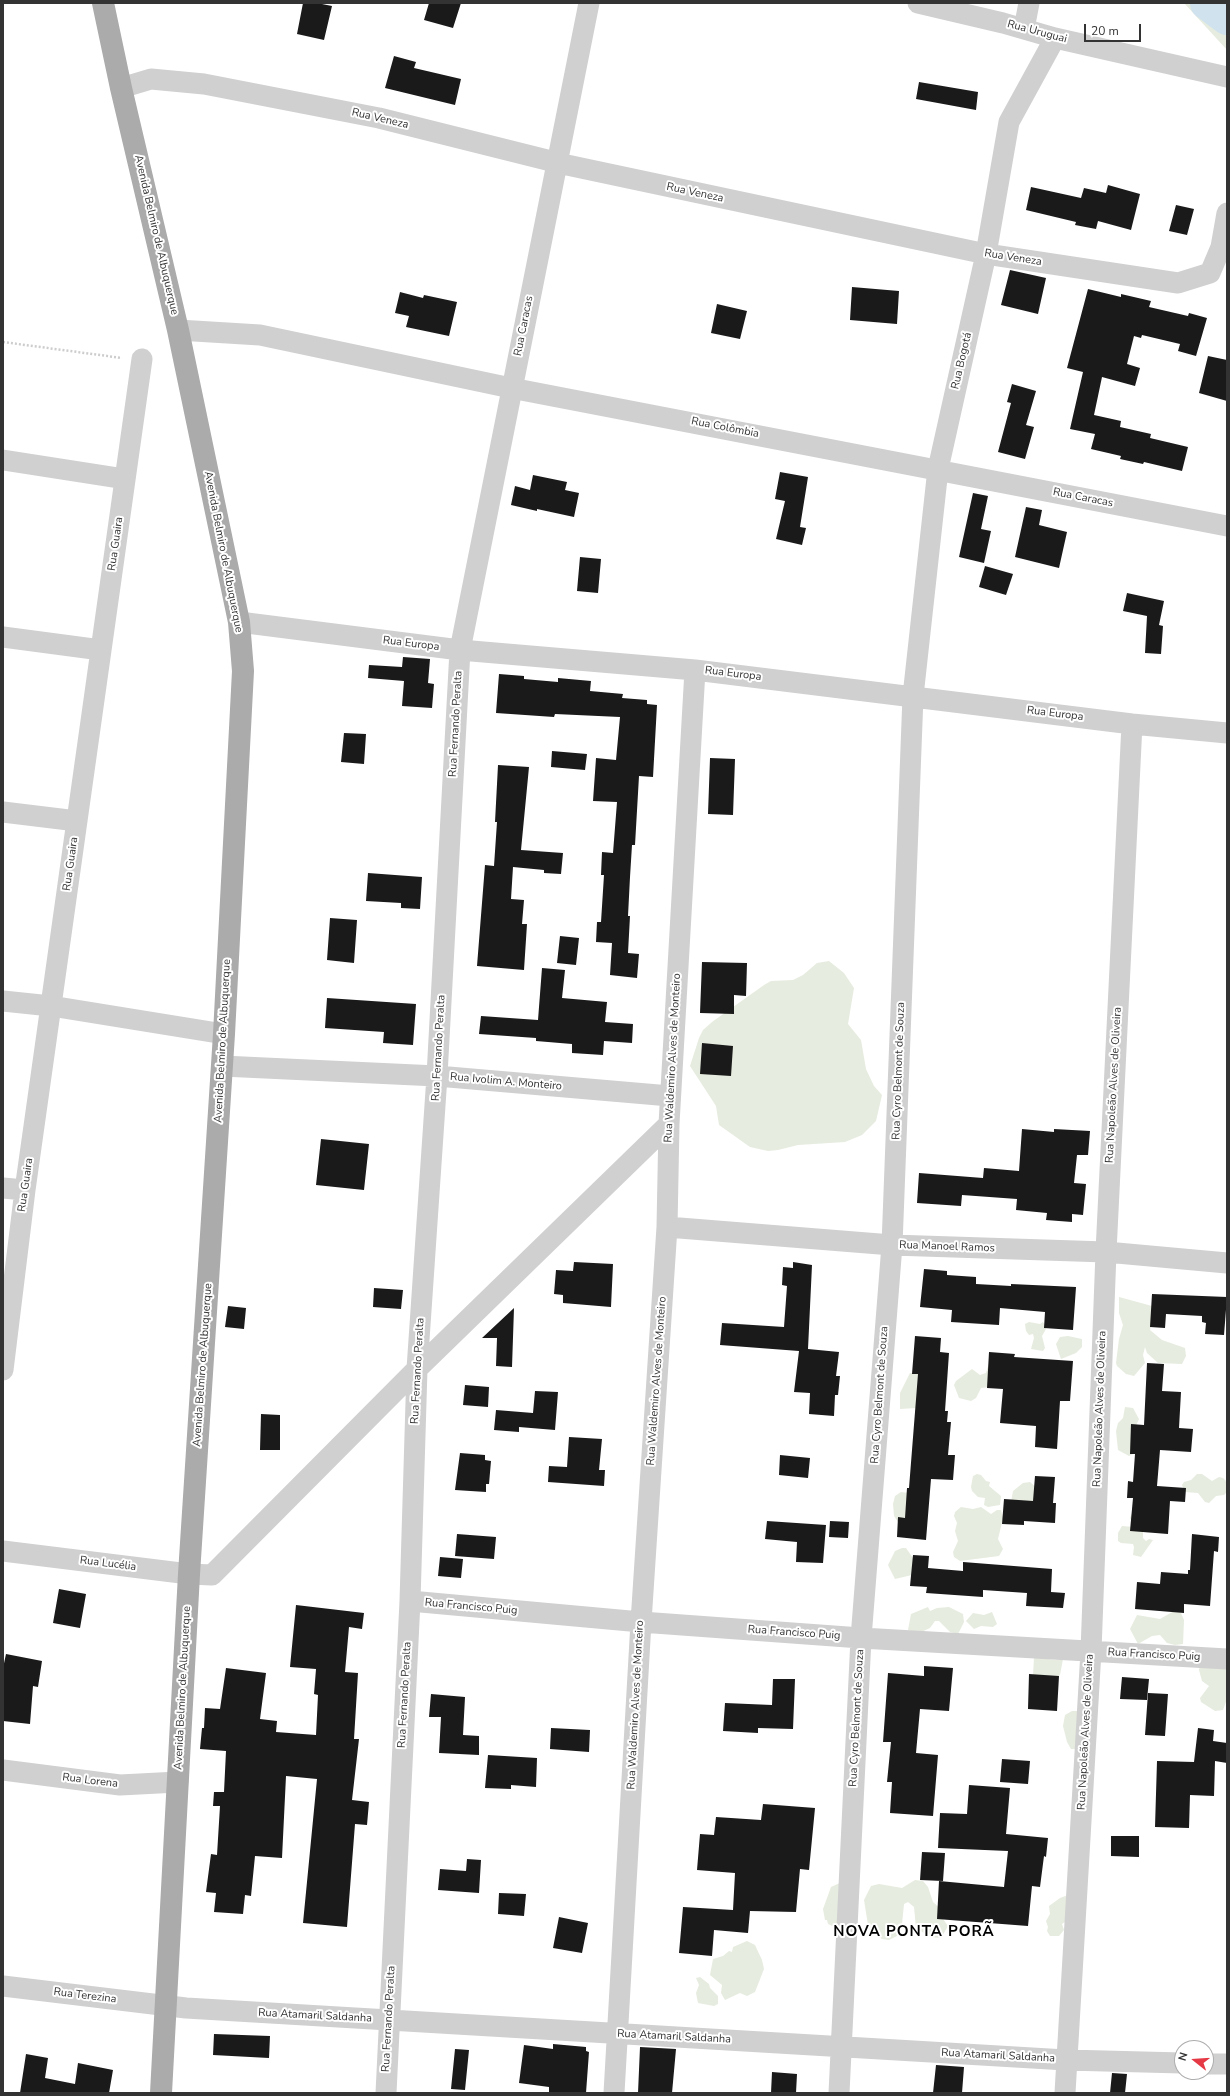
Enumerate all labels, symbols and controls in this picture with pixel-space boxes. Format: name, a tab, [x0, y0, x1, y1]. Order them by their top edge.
scale bar	[1086, 16, 1143, 42]
street label: Rua Uruguai	[1006, 18, 1068, 46]
text: 20 m	[1091, 23, 1119, 39]
street label: Rua Veneza	[350, 106, 410, 132]
street label: Avenida Belmiro de Albuquerque	[131, 154, 181, 316]
street label: Rua Veneza	[665, 181, 725, 205]
street label: Rua Veneza	[983, 247, 1043, 269]
street label: Rua Caracas	[512, 295, 536, 357]
street label: Rua Bogotá	[949, 331, 975, 391]
street label: Rua Colômbia	[690, 415, 760, 441]
street label: Avenida Belmiro de Albuquerque	[201, 470, 245, 634]
street label: Rua Caracas	[1052, 486, 1114, 510]
street label: Rua Guaira	[106, 516, 126, 572]
street label: Rua Europa	[382, 634, 440, 654]
street label: Rua Europa	[704, 664, 762, 684]
street label: Rua Fernando Peralta	[447, 670, 465, 778]
street label: Rua Europa	[1026, 704, 1084, 724]
street label: Rua Guaira	[61, 836, 81, 892]
street label: Avenida Belmiro de Albuquerque	[212, 959, 234, 1123]
street label: Rua Waldemiro Alves de Monteiro	[662, 973, 684, 1143]
street label: Rua Fernando Peralta	[430, 994, 448, 1102]
street label: Rua Cyro Belmont de Souza	[890, 1002, 908, 1140]
street label: Rua Napoleão Alves de Oliveira	[1103, 1007, 1125, 1163]
street label: Rua Ivolim A. Monteiro	[449, 1071, 563, 1093]
street label: Rua Guaira	[16, 1157, 36, 1213]
street label: Rua Manoel Ramos	[899, 1239, 995, 1255]
street label: Avenida Belmiro de Albuquerque	[191, 1283, 215, 1447]
street label: Rua Waldemiro Alves de Monteiro	[645, 1296, 669, 1466]
street label: Rua Fernando Peralta	[409, 1317, 427, 1425]
street label: Rua Cyro Belmont de Souza	[869, 1326, 891, 1464]
street label: Rua Napoleão Alves de Oliveira	[1091, 1331, 1109, 1487]
street label: Rua Lucélia	[79, 1554, 137, 1574]
street label: Rua Francisco Puig	[424, 1596, 518, 1618]
street label: Avenida Belmiro de Albuquerque	[172, 1606, 194, 1770]
street label: Rua Waldemiro Alves de Monteiro	[625, 1620, 647, 1790]
street label: Rua Francisco Puig	[747, 1623, 841, 1643]
street label: Rua Fernando Peralta	[396, 1641, 414, 1749]
street label: Rua Francisco Puig	[1107, 1646, 1201, 1664]
street label: Rua Cyro Belmont de Souza	[847, 1649, 867, 1787]
street label: Rua Napoleão Alves de Oliveira	[1075, 1654, 1097, 1810]
street label: Rua Lorena	[61, 1771, 119, 1791]
district label: NOVA PONTA PORÃ	[833, 1923, 995, 1941]
street label: Rua Fernando Peralta	[380, 1965, 398, 2073]
street label: Rua Terezina	[53, 1986, 117, 2006]
street label: Rua Atamaril Saldanha	[258, 2006, 372, 2026]
street label: Rua Atamaril Saldanha	[617, 2027, 731, 2047]
north arrow	[1174, 2040, 1214, 2080]
street label: Rua Atamaril Saldanha	[941, 2046, 1055, 2066]
text: N	[1175, 2051, 1191, 2063]

